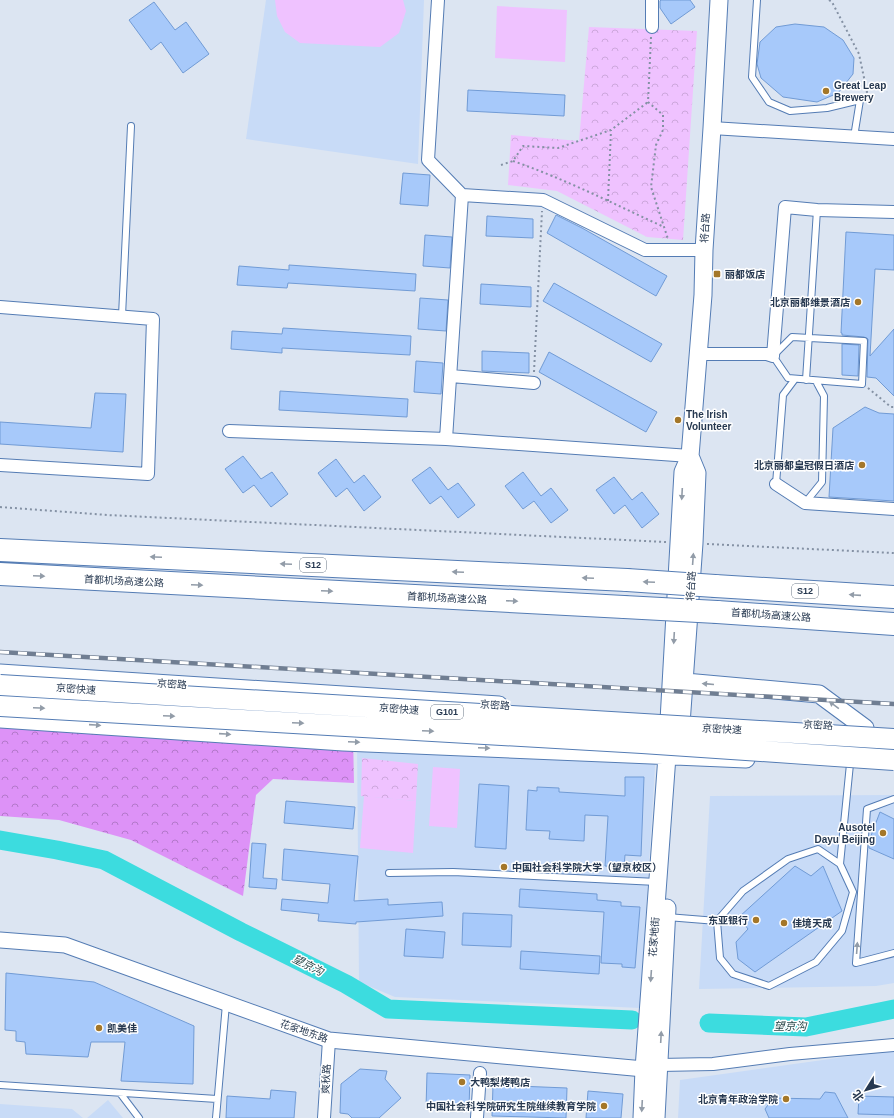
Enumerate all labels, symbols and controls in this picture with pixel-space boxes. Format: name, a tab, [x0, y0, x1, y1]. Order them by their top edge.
place label: Great Leap Brewery	[834, 80, 886, 103]
marker: Great Leap Brewery	[821, 86, 831, 96]
street label: 将台路	[698, 213, 712, 243]
marker: 丽都饭店	[712, 269, 722, 279]
place label: 丽都饭店	[725, 269, 765, 280]
place label: 北京丽都维景酒店	[770, 297, 850, 308]
marker: 北京丽都维景酒店	[853, 297, 863, 307]
place label: The Irish Volunteer	[686, 409, 731, 432]
marker: The Irish Volunteer	[673, 415, 683, 425]
place label: 北京丽都皇冠假日酒店	[754, 459, 854, 471]
marker: 北京丽都皇冠假日酒店	[857, 460, 867, 470]
one-way arrow	[678, 488, 685, 500]
one-way arrow	[689, 553, 696, 565]
one-way arrow	[150, 554, 162, 561]
road number: S12	[300, 558, 326, 572]
one-way arrow	[280, 560, 292, 567]
one-way arrow	[451, 569, 464, 575]
street label: 将台路	[684, 571, 698, 601]
one-way arrow	[33, 573, 45, 580]
street label: 首都机场高速公路	[84, 573, 164, 589]
one-way arrow	[582, 575, 594, 582]
one-way arrow	[643, 578, 655, 585]
one-way arrow	[191, 581, 203, 588]
road number: S12	[792, 584, 818, 598]
one-way arrow	[321, 588, 333, 595]
street label: 首都机场高速公路	[407, 590, 487, 606]
one-way arrow	[849, 591, 861, 598]
one-way arrow	[506, 598, 518, 605]
street label: 首都机场高速公路	[731, 607, 811, 623]
one-way arrow	[671, 632, 677, 645]
street label: 京密路	[157, 677, 187, 691]
one-way arrow	[702, 680, 714, 687]
street label: 京密快速	[56, 682, 96, 696]
street label: 京密路	[480, 698, 510, 712]
one-way arrow	[828, 701, 839, 709]
street label: 京密快速	[379, 702, 419, 716]
one-way arrow	[33, 704, 45, 711]
road number: G101	[431, 705, 463, 719]
one-way arrow	[163, 712, 175, 719]
street label: 京密路	[803, 719, 833, 731]
one-way arrow	[292, 720, 305, 727]
one-way arrow	[89, 722, 101, 729]
street label: 京密快速	[702, 722, 742, 736]
one-way arrow	[422, 727, 434, 734]
one-way arrow	[218, 730, 231, 737]
one-way arrow	[348, 739, 361, 745]
one-way arrow	[478, 744, 490, 751]
place label: Ausotel Dayu Beijing	[814, 822, 875, 845]
marker: Ausotel Dayu Beijing	[878, 828, 888, 838]
place label: 中国社会科学院大学（望京校区）	[512, 861, 662, 873]
marker: 中国社会科学院大学（望京校区）	[499, 862, 509, 872]
place label: 东亚银行	[708, 915, 748, 926]
marker: 东亚银行	[751, 915, 761, 925]
street label: 花家地街	[647, 917, 661, 957]
place label: 佳境天成	[792, 917, 832, 929]
marker: 佳境天成	[779, 918, 789, 928]
one-way arrow	[854, 942, 861, 955]
water label: 望京沟	[291, 952, 326, 978]
one-way arrow	[647, 970, 654, 982]
street label: 花家地东路	[279, 1018, 329, 1044]
water label: 望京沟	[774, 1020, 807, 1032]
marker: 凯美佳	[94, 1023, 104, 1033]
place label: 凯美佳	[107, 1023, 137, 1034]
one-way arrow	[657, 1031, 664, 1043]
street label: 爽秋路	[320, 1064, 332, 1094]
north arrow	[846, 1070, 886, 1110]
place label: 大鸭梨烤鸭店	[470, 1076, 530, 1088]
marker: 大鸭梨烤鸭店	[457, 1077, 467, 1087]
text: 北	[850, 1088, 866, 1104]
place label: 北京青年政治学院	[698, 1094, 778, 1105]
marker: 北京青年政治学院	[781, 1094, 791, 1104]
place label: 中国社会科学院研究生院继续教育学院	[426, 1100, 596, 1112]
one-way arrow	[639, 1100, 646, 1112]
marker: 中国社会科学院研究生院继续教育学院	[599, 1101, 609, 1111]

